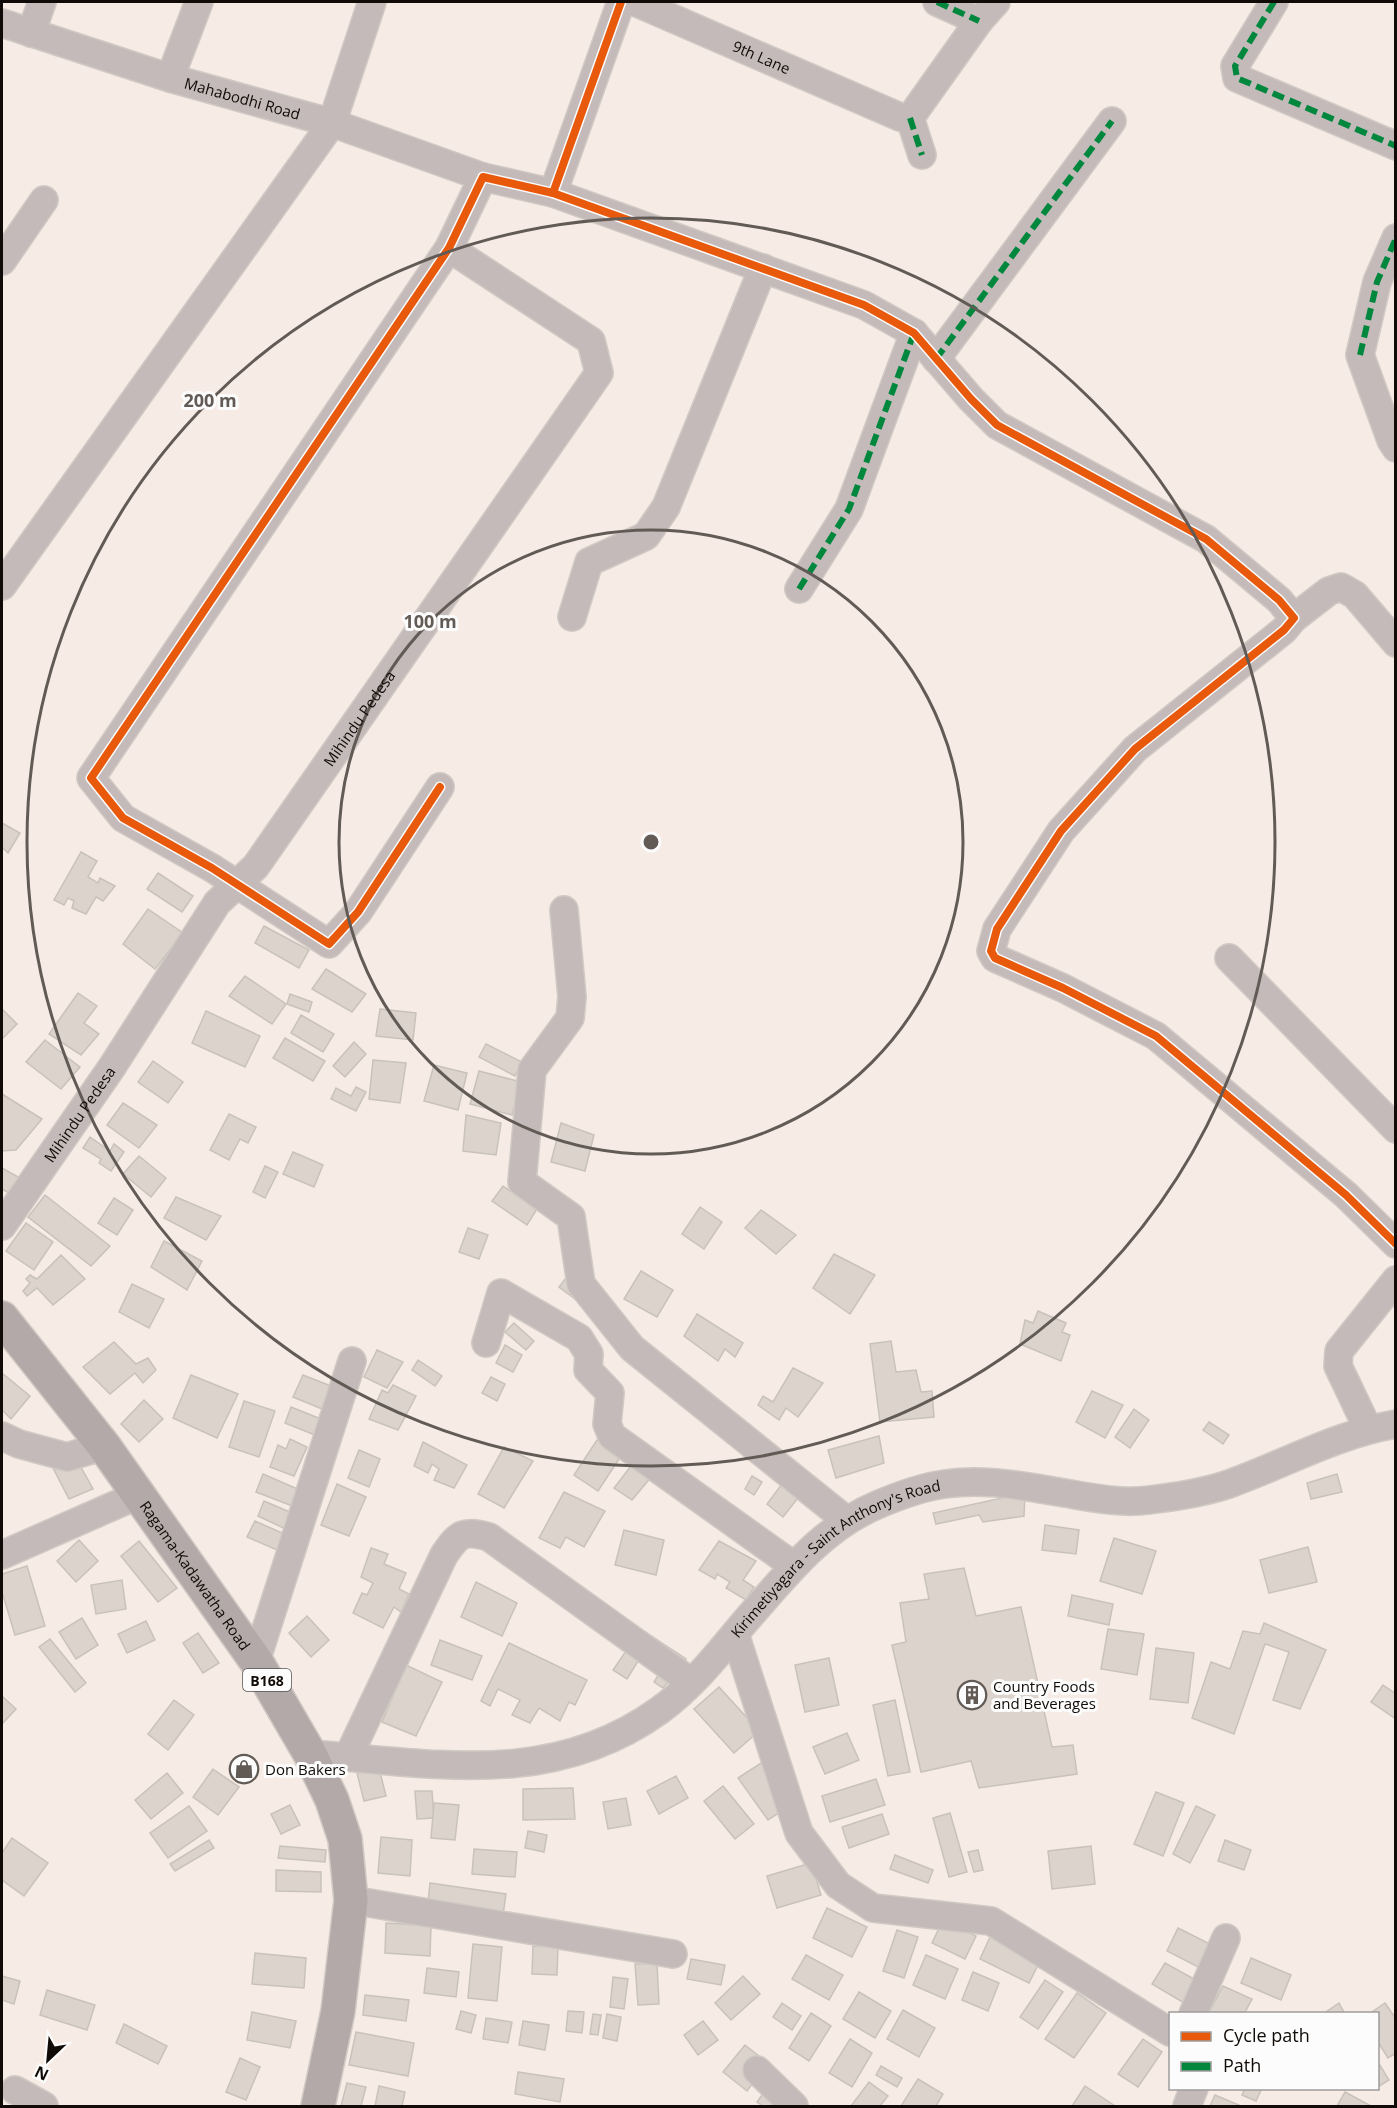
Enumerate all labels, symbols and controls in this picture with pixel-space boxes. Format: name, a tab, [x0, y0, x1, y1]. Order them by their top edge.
street label: 9th Lane	[730, 36, 793, 78]
street label: Mahabodhi Road	[182, 73, 303, 124]
text: 200 m	[183, 388, 237, 412]
text: 100 m	[403, 609, 457, 633]
street label: Mihindu Pedesa	[319, 666, 399, 770]
centre of rings	[641, 832, 661, 852]
street label: Mihindu Pedesa	[39, 1062, 120, 1166]
street label: Kirimetiyagara - Saint Anthony's Road	[726, 1475, 942, 1642]
street label: Ragama-Kadawatha Road	[136, 1496, 255, 1654]
road number: B168	[243, 1669, 291, 1691]
place label: Country Foods and Beverages	[993, 1676, 1096, 1713]
building icon: Country Foods and Beverages	[956, 1679, 988, 1711]
shop icon: Don Bakers	[228, 1753, 260, 1785]
place label: Don Bakers	[265, 1759, 346, 1779]
legend	[1169, 2012, 1379, 2090]
text: Cycle path	[1223, 2023, 1310, 2047]
north arrow	[18, 2030, 78, 2090]
text: Path	[1223, 2053, 1261, 2077]
text: N	[31, 2061, 52, 2086]

